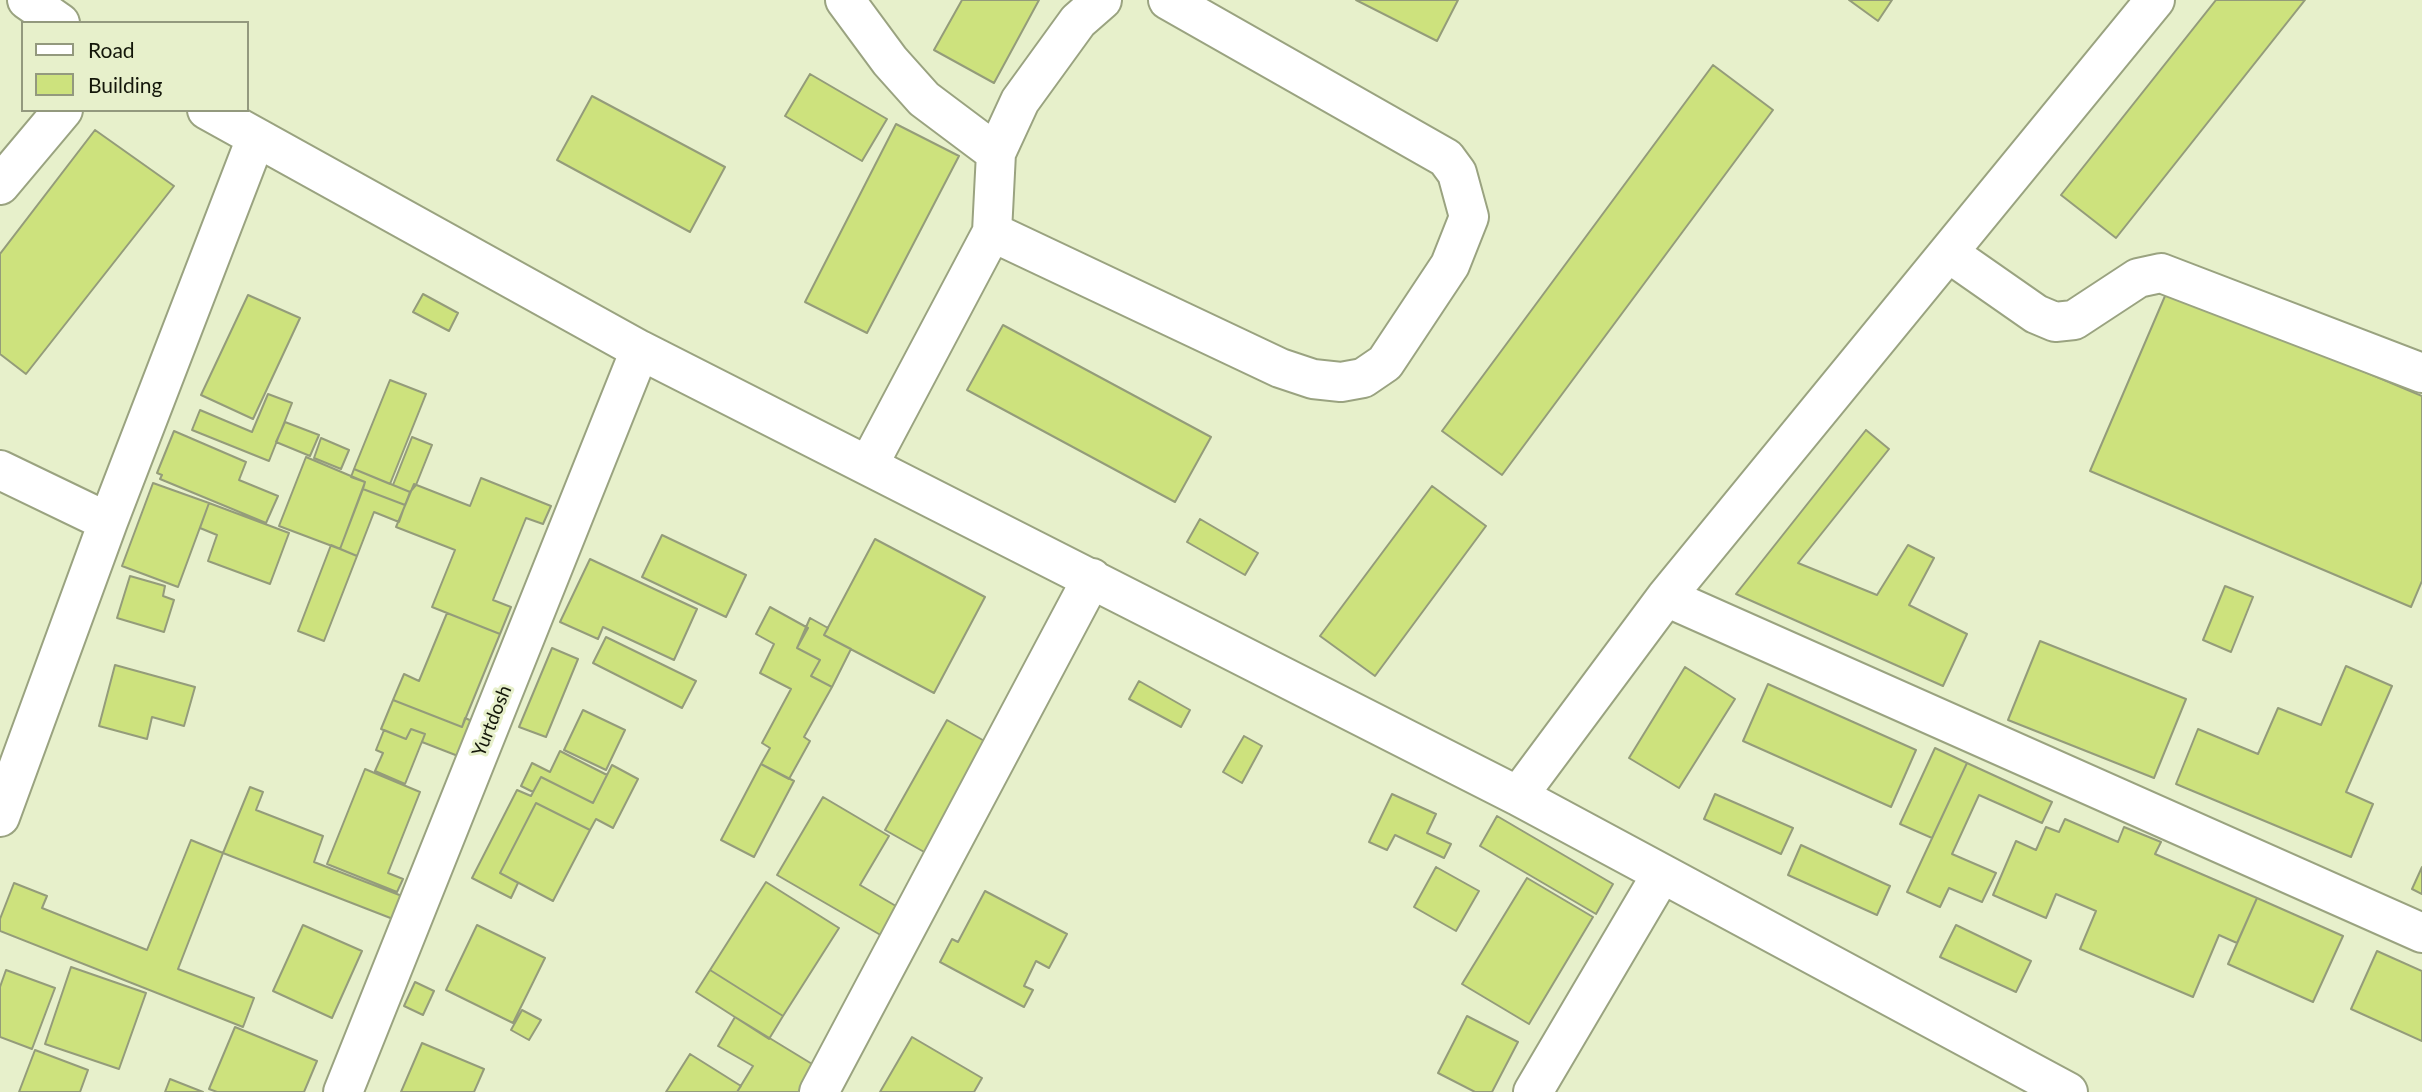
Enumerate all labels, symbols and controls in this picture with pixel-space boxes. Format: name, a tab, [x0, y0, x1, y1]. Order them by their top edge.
legend	[21, 21, 248, 112]
text: Road	[88, 37, 135, 62]
text: Building	[88, 72, 163, 97]
street label: Yurtdosh	[467, 682, 517, 760]

